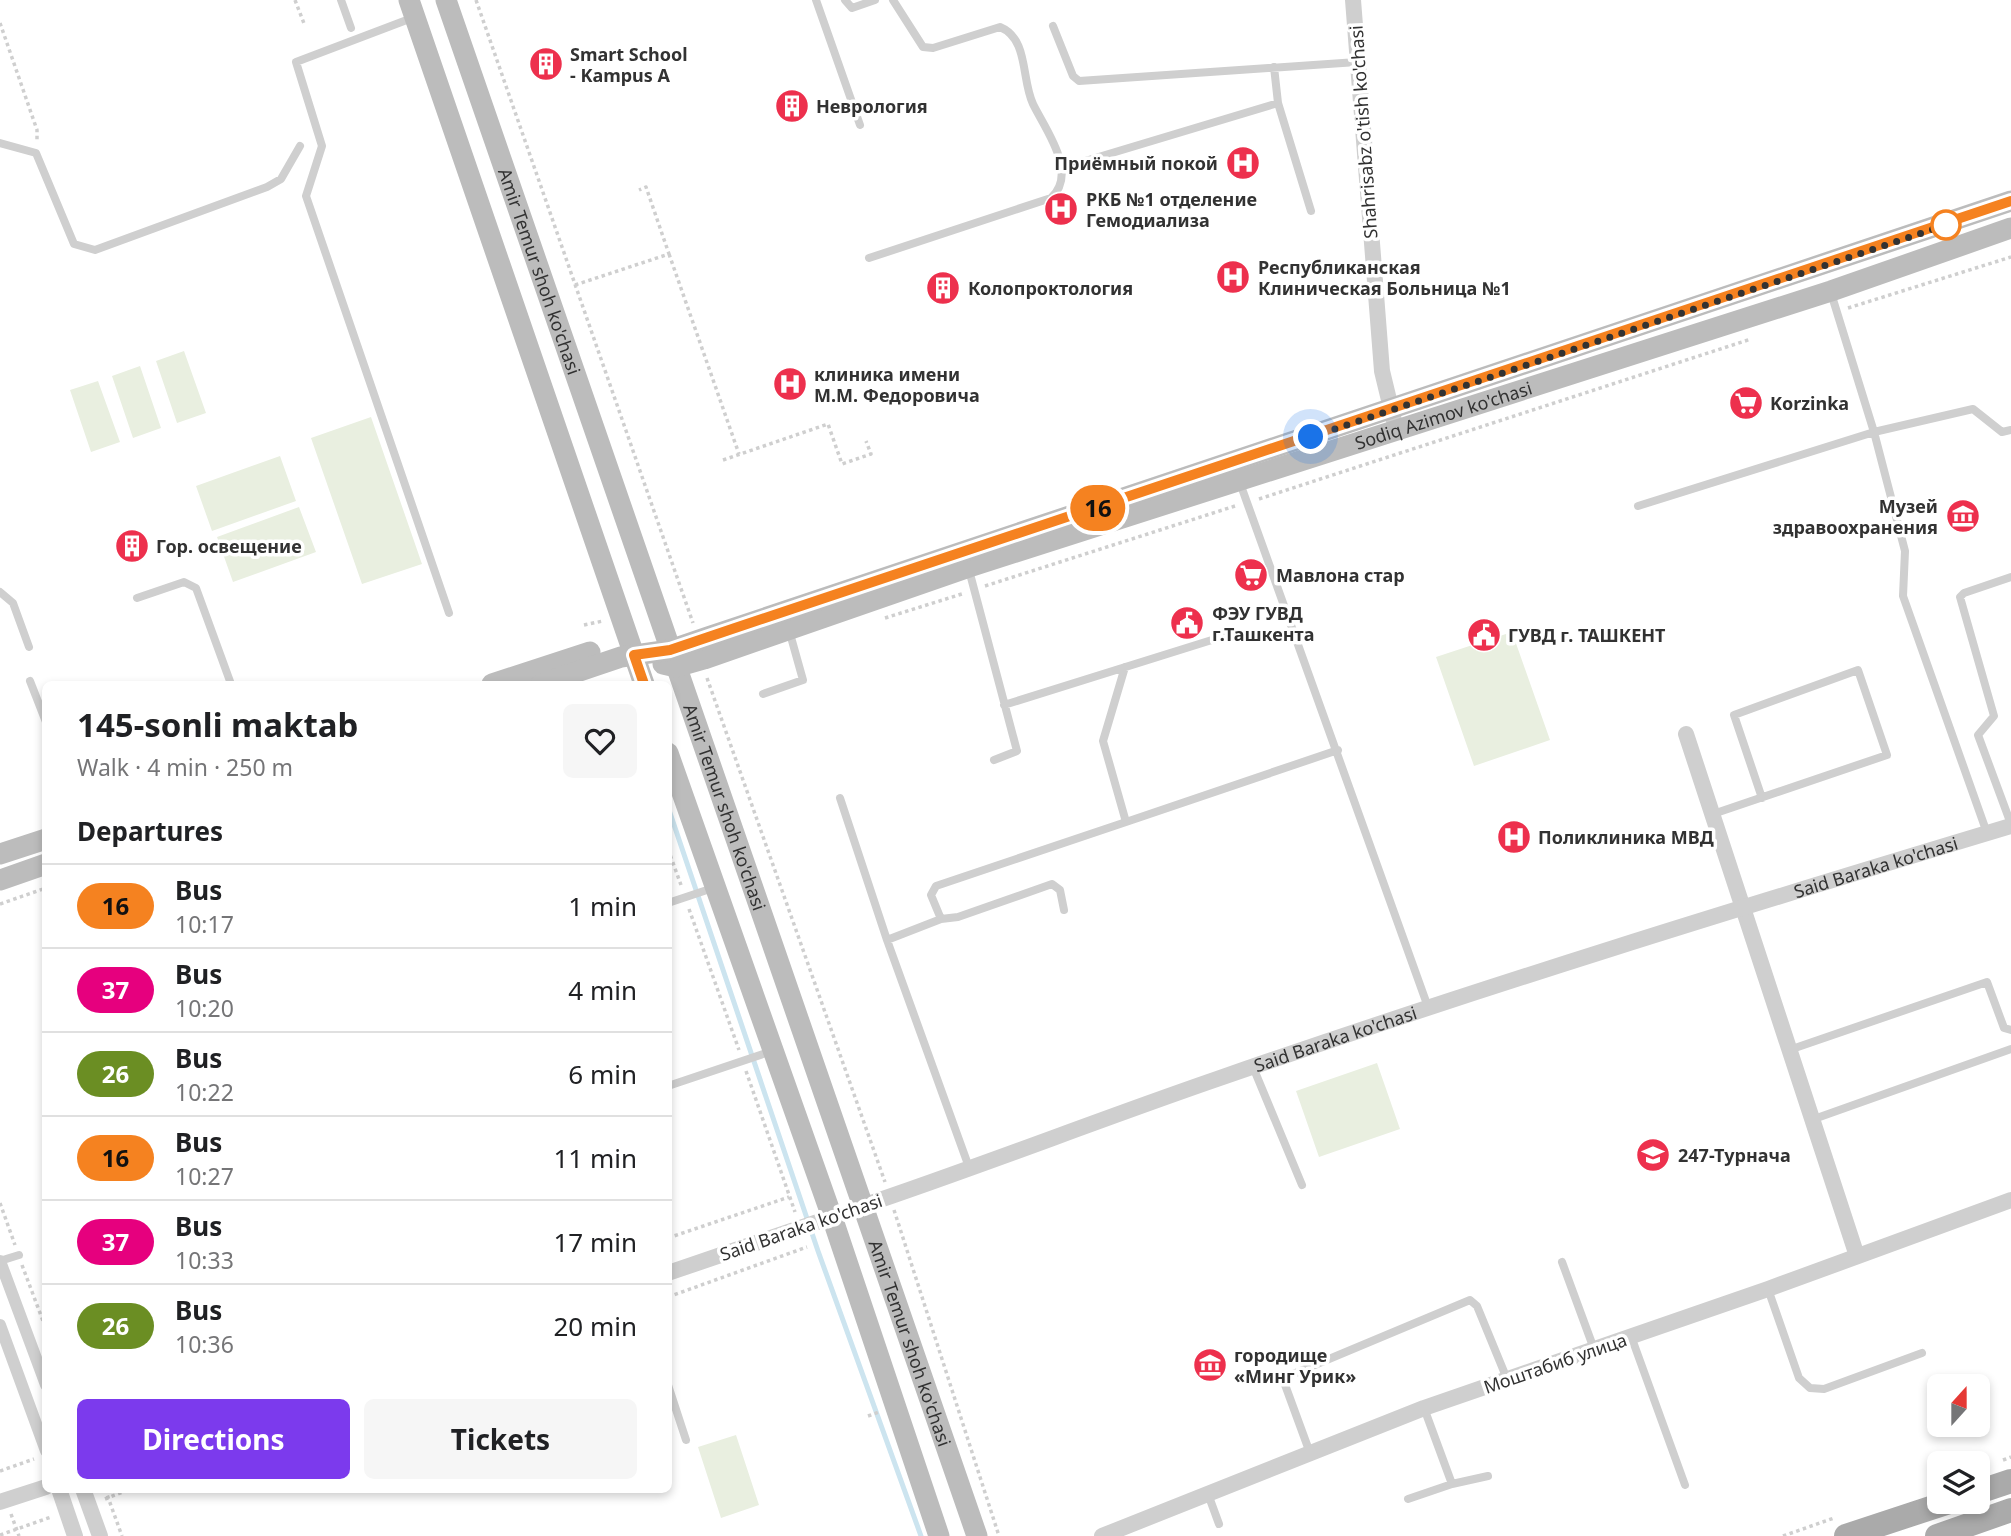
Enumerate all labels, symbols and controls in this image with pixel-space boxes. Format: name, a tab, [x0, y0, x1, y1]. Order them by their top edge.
street label: Shahrisabz o'tish ko'chasi	[1344, 25, 1382, 239]
place label: Smart School - Kampus A	[570, 42, 688, 87]
building icon: Smart School - Kampus A	[527, 45, 565, 83]
building icon: Неврология	[773, 87, 811, 125]
place label: Неврология	[816, 94, 928, 118]
hospital icon: Приёмный покой	[1224, 144, 1262, 182]
place label: Приёмный покой	[1054, 151, 1218, 175]
street label: Amir Temur shoh ko'chasi	[493, 165, 587, 378]
place label: РКБ №1 отделение Гемодиализа	[1086, 187, 1257, 232]
hospital icon: РКБ №1 отделение Гемодиализа	[1042, 190, 1080, 228]
unlabelled marker	[1931, 210, 1961, 240]
place label: Республиканская Клиническая Больница №1	[1258, 255, 1511, 300]
hospital icon: Республиканская Клиническая Больница №1	[1214, 258, 1252, 296]
building icon: Колопроктология	[924, 269, 962, 307]
place label: Колопроктология	[968, 276, 1133, 300]
place label: клиника имени М.М. Федоровича	[814, 362, 980, 407]
hospital icon: клиника имени М.М. Федоровича	[771, 365, 809, 403]
street label: Sodiq Azimov ko'chasi	[1352, 376, 1535, 455]
supermarket icon: Korzinka	[1727, 384, 1765, 422]
place label: Korzinka	[1770, 391, 1849, 415]
your location	[1293, 419, 1328, 454]
line badge: 16	[1066, 485, 1130, 531]
text: 16	[1084, 491, 1112, 524]
place label: Музей здравоохранения	[1773, 494, 1938, 539]
museum icon: Музей здравоохранения	[1944, 497, 1982, 535]
building icon: Гор. освещение	[113, 527, 151, 565]
place label: Гор. освещение	[156, 534, 302, 558]
supermarket icon: Мавлона стар	[1232, 556, 1270, 594]
place label: Мавлона стар	[1276, 563, 1405, 587]
place label: ФЭУ ГУВД г.Ташкента	[1212, 601, 1314, 646]
public building icon: ФЭУ ГУВД г.Ташкента	[1168, 604, 1206, 642]
public building icon: ГУВД г. ТАШКЕНТ	[1465, 616, 1503, 654]
place label: ГУВД г. ТАШКЕНТ	[1508, 623, 1666, 647]
street label: Amir Temur shoh ko'chasi	[678, 701, 772, 914]
text: 145-sonli maktab	[77, 702, 358, 747]
button: heart	[563, 704, 637, 778]
text: Walk · 4 min · 250 m	[77, 751, 293, 783]
text: Departures	[77, 813, 223, 849]
hospital icon: Поликлиника МВД	[1495, 818, 1533, 856]
place label: Поликлиника МВД	[1538, 825, 1714, 849]
street label: Said Baraka ko'chasi	[1791, 831, 1961, 903]
text: Bus	[175, 872, 222, 908]
text: 1 min	[568, 888, 637, 924]
text: 16	[102, 889, 129, 922]
text: 10:17	[175, 908, 234, 940]
text: Bus	[175, 956, 222, 992]
text: 4 min	[568, 972, 637, 1008]
text: 37	[102, 973, 129, 1006]
text: 10:20	[175, 992, 234, 1024]
street label: Said Baraka ko'chasi	[1251, 1000, 1420, 1077]
text: Bus	[175, 1040, 222, 1076]
text: 6 min	[568, 1056, 637, 1092]
text: 26	[102, 1057, 129, 1090]
text: 10:22	[175, 1076, 234, 1108]
text: Bus	[175, 1124, 222, 1160]
school or university icon: 247-Турнача	[1634, 1136, 1672, 1174]
text: 11 min	[553, 1140, 637, 1176]
text: 16	[102, 1141, 129, 1174]
place label: 247-Турнача	[1678, 1143, 1791, 1167]
text: 10:27	[175, 1160, 234, 1192]
street label: Said Baraka ko'chasi	[717, 1188, 885, 1266]
text: Bus	[175, 1208, 222, 1244]
text: 17 min	[553, 1224, 637, 1260]
text: 37	[102, 1225, 129, 1258]
street label: Amir Temur shoh ko'chasi	[863, 1237, 957, 1450]
text: 10:33	[175, 1244, 234, 1276]
text: Bus	[175, 1292, 222, 1328]
text: 20 min	[553, 1308, 637, 1344]
text: 26	[102, 1309, 129, 1342]
street label: Моштабиб улица	[1480, 1327, 1630, 1399]
text: 10:36	[175, 1328, 234, 1360]
place label: городище «Минг Урик»	[1234, 1343, 1356, 1388]
museum icon: городище «Минг Урик»	[1191, 1346, 1229, 1384]
north arrow	[1927, 1374, 1990, 1437]
map controls	[1927, 1374, 1990, 1514]
button: Directions	[77, 1399, 350, 1479]
button: Tickets	[364, 1399, 637, 1479]
button: layers	[1927, 1451, 1990, 1514]

